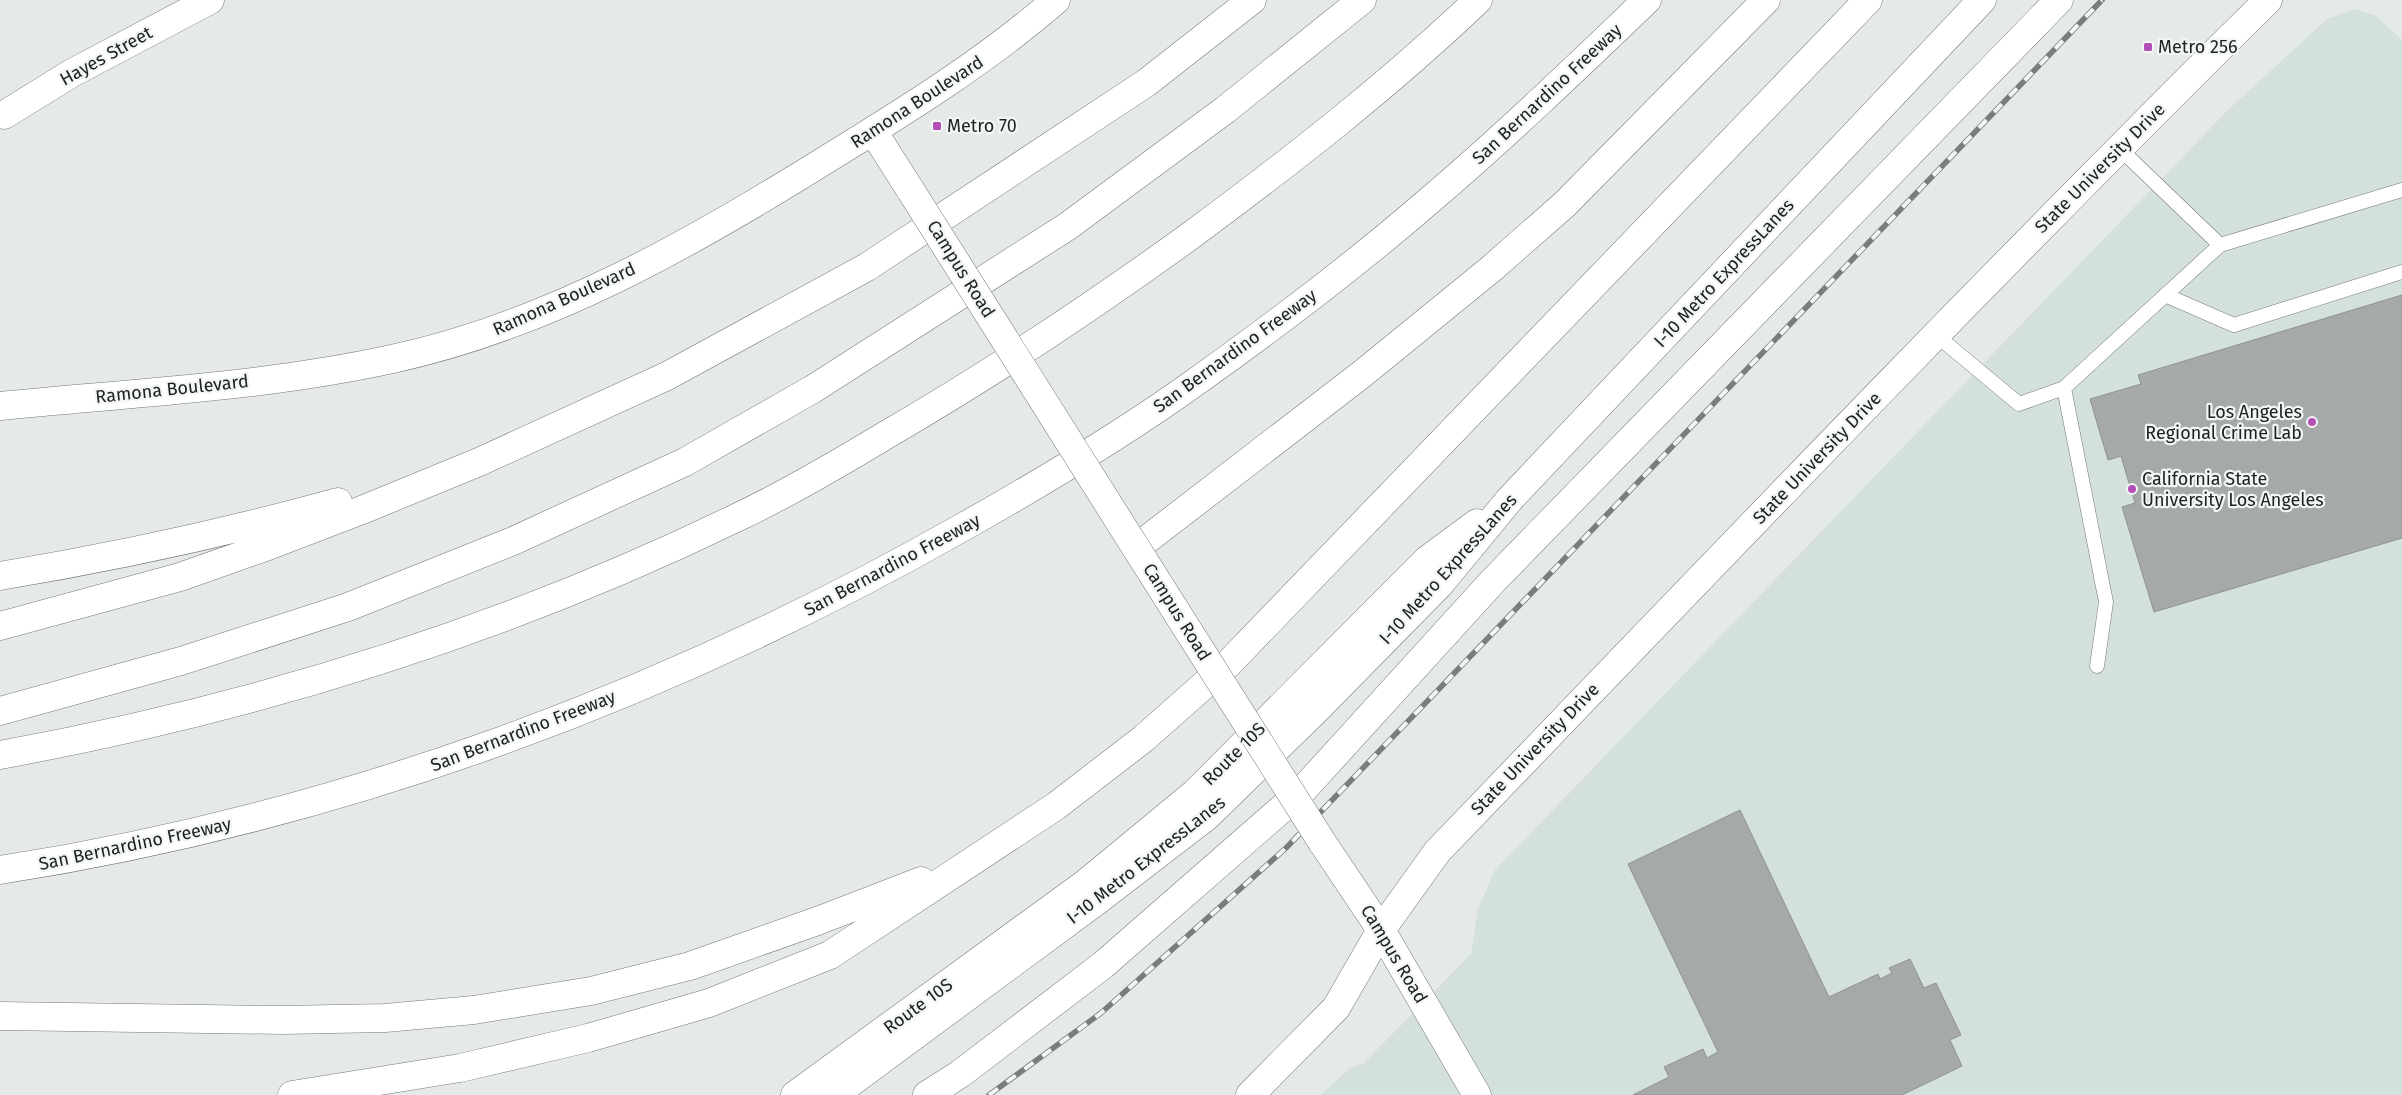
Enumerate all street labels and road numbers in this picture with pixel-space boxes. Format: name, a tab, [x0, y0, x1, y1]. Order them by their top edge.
street label: San Bernardino Freeway	[1468, 19, 1626, 169]
street label: Hayes Street	[56, 21, 157, 90]
street label: Ramona Boulevard	[846, 51, 988, 153]
street label: State University Drive	[2030, 98, 2170, 238]
street label: I-10 Metro ExpressLanes	[1649, 194, 1799, 352]
street label: Campus Road	[922, 216, 1000, 322]
street label: Ramona Boulevard	[489, 258, 639, 340]
street label: San Bernardino Freeway	[1149, 284, 1321, 418]
street label: Ramona Boulevard	[94, 370, 250, 408]
street label: State University Drive	[1748, 387, 1886, 529]
street label: I-10 Metro ExpressLanes	[1375, 489, 1521, 649]
street label: San Bernardino Freeway	[800, 509, 984, 621]
street label: Campus Road	[1138, 559, 1216, 665]
street label: State University Drive	[1466, 678, 1604, 820]
street label: San Bernardino Freeway	[427, 685, 619, 776]
street label: Route 10S	[1198, 718, 1270, 790]
street label: I-10 Metro ExpressLanes	[1062, 791, 1230, 929]
street label: San Bernardino Freeway	[37, 813, 233, 875]
street label: Campus Road	[1356, 901, 1432, 1007]
street label: Route 10S	[879, 973, 957, 1038]

